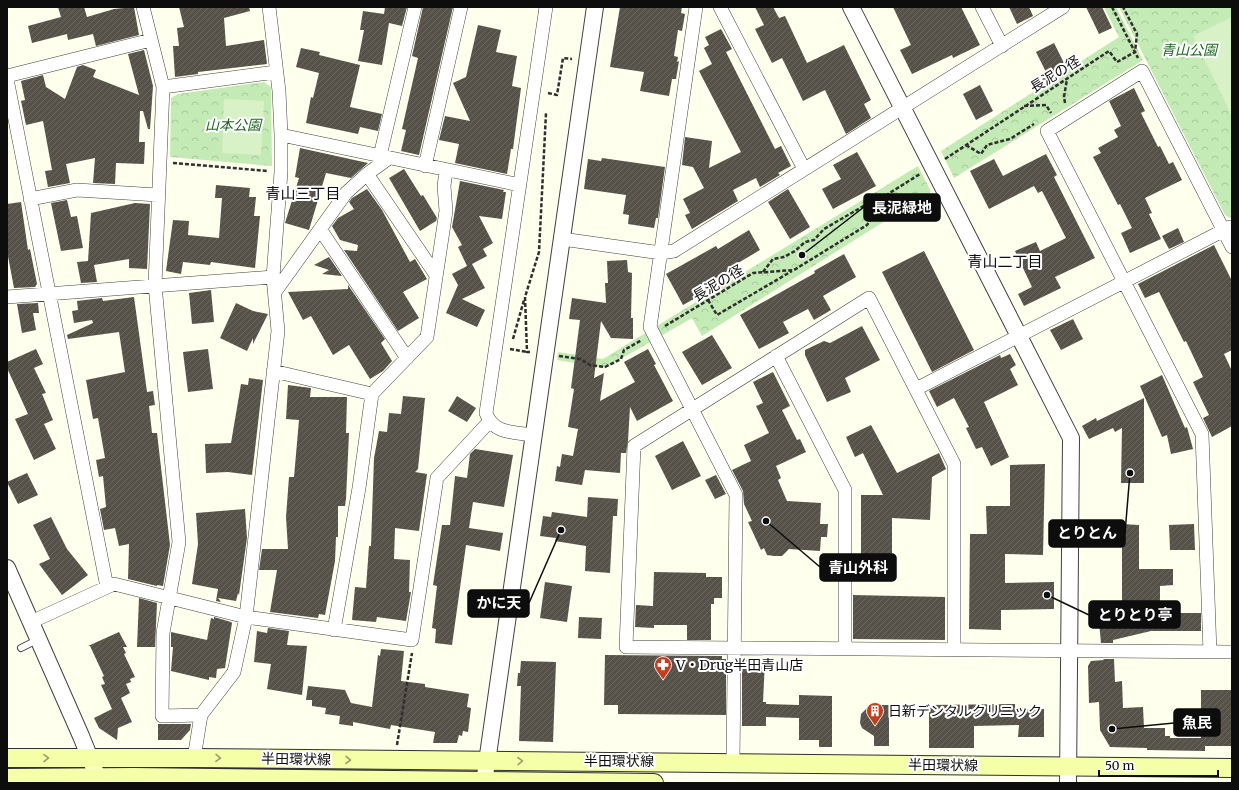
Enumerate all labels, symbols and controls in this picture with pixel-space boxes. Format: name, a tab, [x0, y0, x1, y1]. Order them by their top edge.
park label: 青山公園	[1161, 41, 1219, 59]
street label: 長泥の径	[1026, 52, 1084, 96]
park label: 山本公園	[205, 116, 263, 134]
district label: 青山三丁目	[265, 184, 341, 203]
callout: 長泥緑地	[864, 194, 940, 221]
text: 長泥緑地	[872, 198, 932, 217]
district label: 青山二丁目	[967, 252, 1043, 271]
street label: 長泥の径	[689, 261, 747, 305]
callout: とりとん	[1049, 520, 1125, 547]
text: とりとん	[1057, 523, 1117, 542]
callout: 青山外科	[820, 554, 896, 581]
text: 青山外科	[828, 558, 888, 577]
callout: かに天	[468, 590, 529, 617]
text: かに天	[476, 593, 522, 612]
callout: とりとり亭	[1089, 601, 1180, 628]
text: とりとり亭	[1097, 605, 1173, 624]
pharmacy icon: V・Drug半田青山店	[653, 655, 673, 680]
place label: V・Drug半田青山店	[675, 656, 803, 674]
building icon: 日新デンタルクリニック	[865, 701, 885, 726]
place label: 日新デンタルクリニック	[888, 702, 1042, 720]
callout: 魚民	[1174, 709, 1220, 736]
text: 魚民	[1182, 713, 1212, 732]
street label: 半田環状線	[261, 749, 331, 769]
street label: 半田環状線	[584, 752, 654, 770]
scale bar	[1099, 752, 1218, 778]
one-way arrow	[43, 754, 49, 762]
one-way arrow	[215, 754, 221, 762]
street label: 半田環状線	[908, 755, 978, 775]
one-way arrow	[345, 756, 351, 764]
one-way arrow	[517, 757, 523, 765]
text: 50 m	[1105, 758, 1134, 773]

